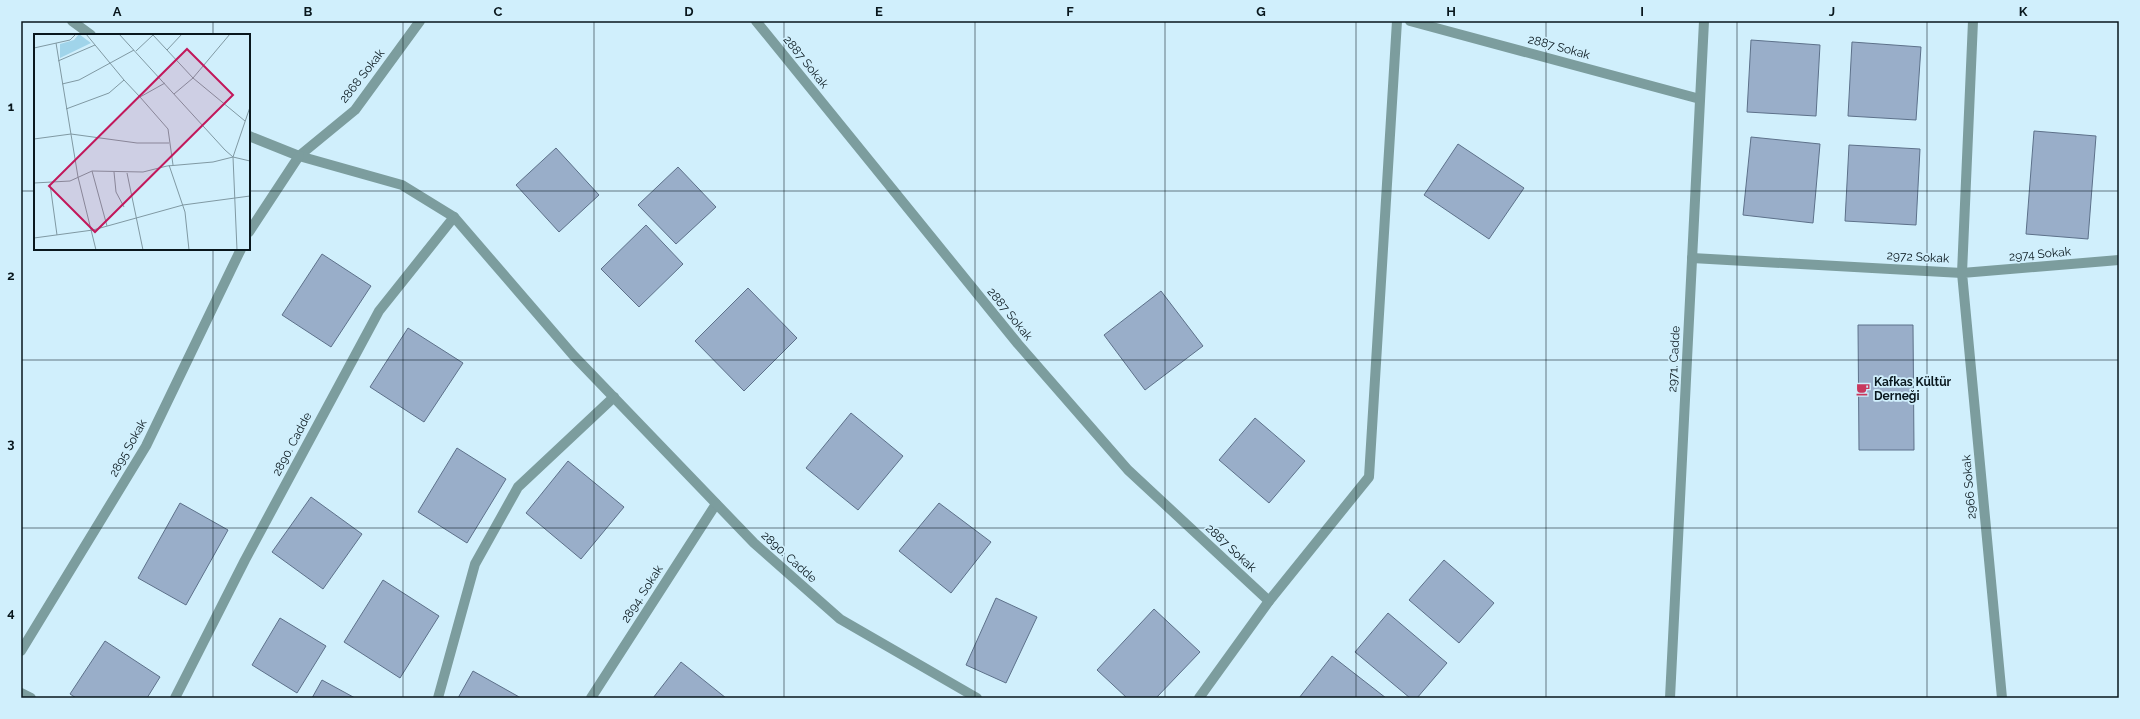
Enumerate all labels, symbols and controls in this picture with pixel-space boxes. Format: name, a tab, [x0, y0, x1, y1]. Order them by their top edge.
text: A	[113, 4, 122, 19]
text: B	[304, 4, 313, 19]
text: C	[494, 4, 503, 19]
text: D	[684, 4, 694, 19]
text: E	[875, 4, 883, 19]
text: F	[1066, 4, 1074, 19]
text: G	[1256, 4, 1266, 19]
text: H	[1446, 4, 1456, 19]
text: I	[1640, 4, 1644, 19]
text: J	[1829, 4, 1835, 19]
text: K	[2019, 4, 2028, 19]
street label: 2887 Sokak	[1526, 32, 1592, 62]
street label: 2887 Sokak	[781, 33, 832, 92]
inset map	[34, 34, 250, 250]
street label: 2868 Sokak	[337, 46, 388, 106]
text: 1	[8, 99, 15, 114]
street label: 2974 Sokak	[2008, 244, 2072, 264]
street label: 2972 Sokak	[1886, 248, 1950, 266]
text: 2	[7, 268, 15, 283]
street label: 2887 Sokak	[985, 285, 1036, 344]
street label: 2971. Cadde	[1665, 325, 1683, 393]
place label: Kafkas Kültür Derneği	[1874, 375, 1952, 403]
cafe icon: Kafkas Kültür Derneği	[1855, 381, 1871, 397]
street label: 2890. Cadde	[269, 410, 315, 478]
street label: 2895 Sokak	[106, 416, 150, 479]
text: 3	[7, 436, 15, 451]
street label: 2966 Sokak	[1959, 454, 1979, 520]
street label: 2887 Sokak	[1203, 521, 1260, 575]
street label: 2890. Cadde	[758, 528, 820, 586]
street label: 2894. Sokak	[618, 562, 666, 625]
text: 4	[7, 605, 15, 620]

